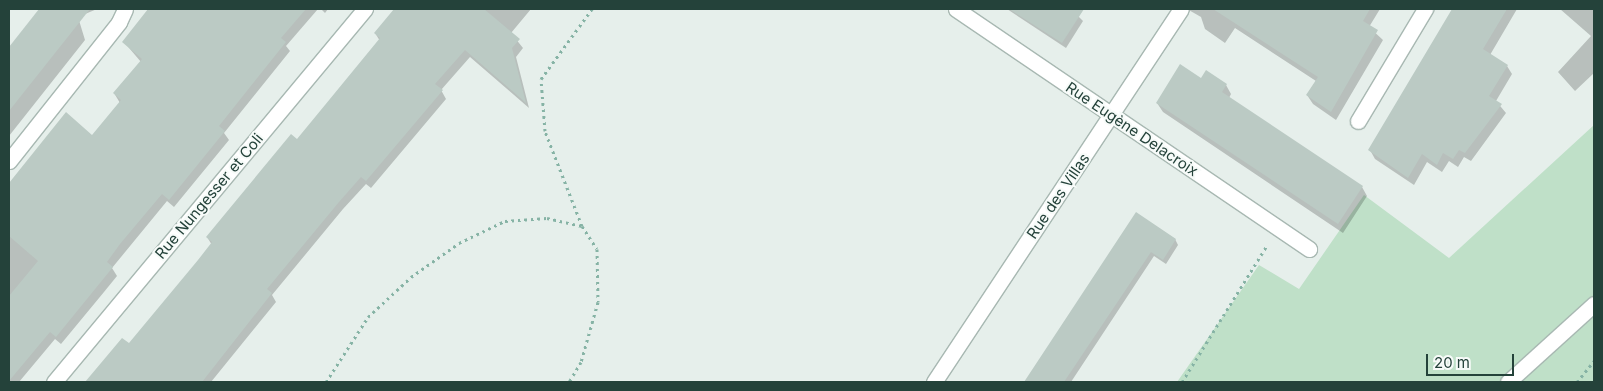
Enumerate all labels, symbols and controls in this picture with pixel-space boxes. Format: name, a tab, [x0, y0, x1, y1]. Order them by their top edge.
street label: Rue Eugène Delacroix	[1062, 78, 1202, 180]
street label: Rue Nungesser et Coli	[151, 130, 267, 262]
street label: Rue des Villas	[1023, 150, 1093, 242]
scale bar	[1428, 344, 1516, 376]
text: 20 m	[1434, 353, 1470, 372]

